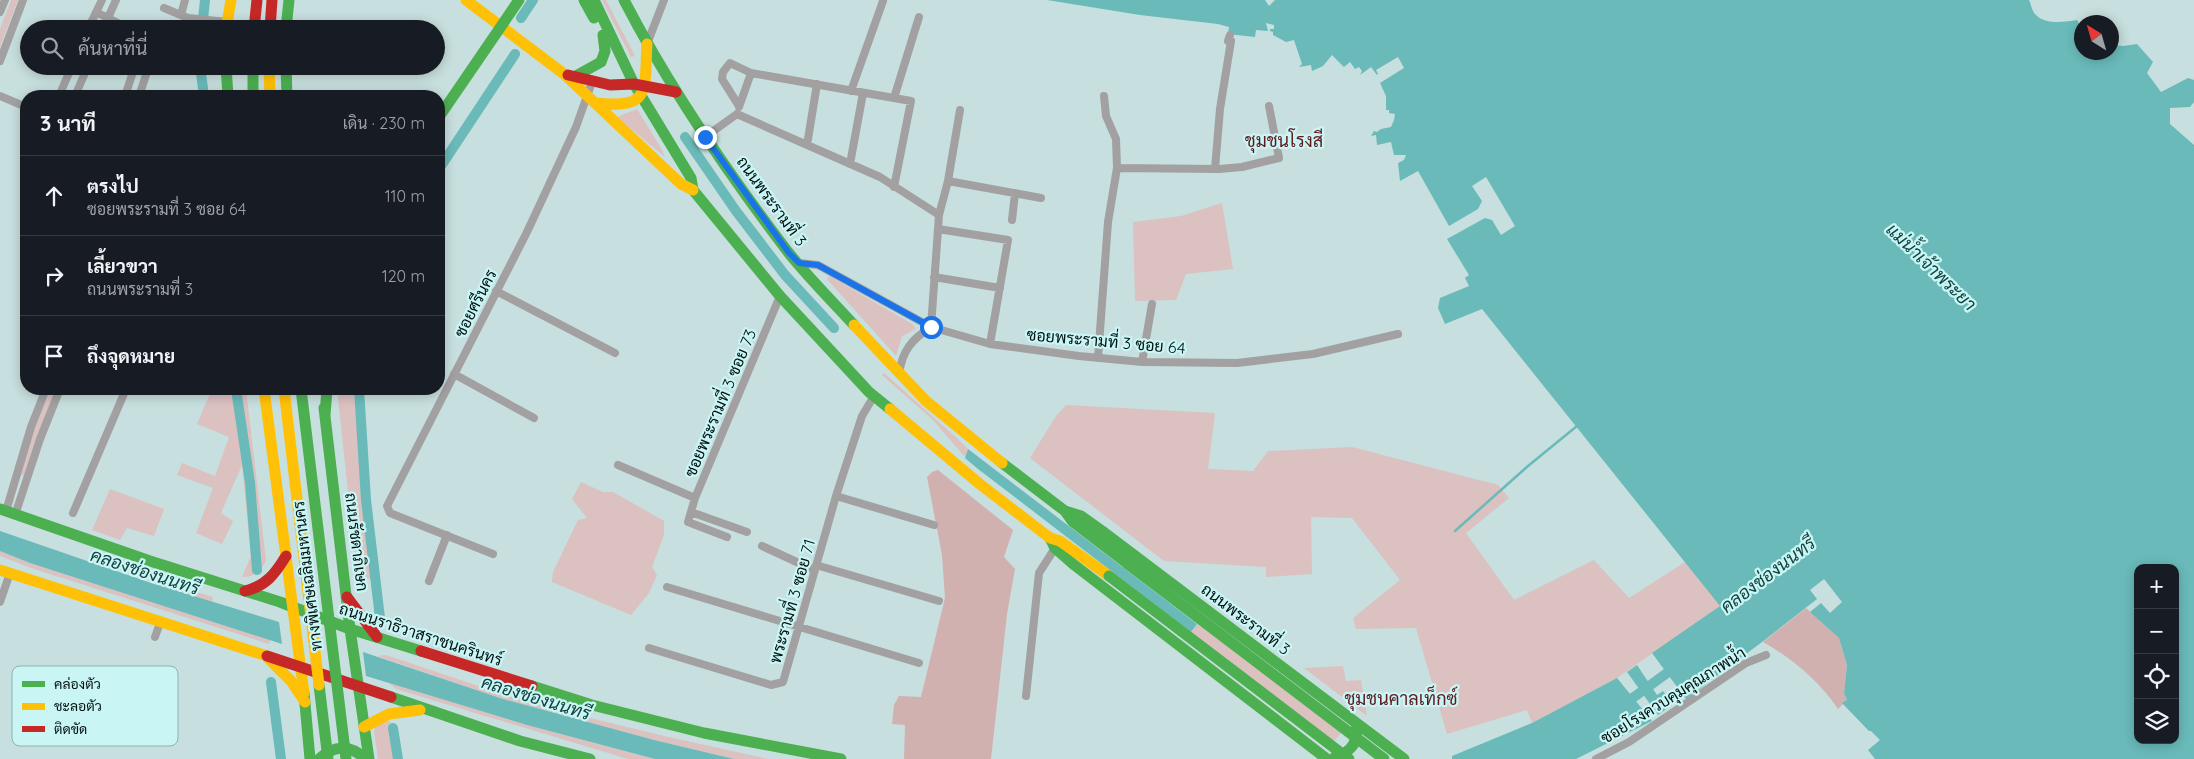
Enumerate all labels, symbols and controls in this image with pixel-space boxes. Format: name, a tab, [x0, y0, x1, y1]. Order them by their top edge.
north arrow	[2074, 15, 2119, 60]
search box	[20, 20, 445, 75]
icon: search	[38, 34, 66, 62]
text: ค้นหาที่นี่	[78, 36, 147, 60]
text: 3 นาที	[40, 110, 96, 136]
text: เดิน · 230 m	[343, 113, 425, 133]
route end	[694, 126, 717, 149]
district label: ชุมชนโรงสี	[1245, 128, 1323, 153]
street label: ถนนพระรามที่ 3	[733, 150, 815, 250]
text: ตรงไป	[87, 174, 139, 198]
icon: ahead	[40, 182, 68, 210]
text: 110 m	[385, 186, 425, 206]
text: ซอยพระรามที่ 3 ซอย 64	[87, 199, 246, 219]
water label: แม่น้ำเจ้าพระยา	[1882, 215, 1984, 315]
text: เลี้ยวขวา	[87, 254, 158, 278]
icon: right	[40, 262, 68, 290]
street label: ซอยศรีนคร	[449, 265, 501, 340]
text: 120 m	[382, 266, 425, 286]
text: ถนนพระรามที่ 3	[87, 279, 193, 299]
route start	[920, 316, 943, 339]
street label: ซอยพระรามที่ 3 ซอย 64	[1026, 320, 1187, 358]
street label: ซอยพระรามที่ 3 ซอย 73	[676, 325, 760, 480]
icon: arrive	[40, 342, 68, 370]
text: ถึงจุดหมาย	[87, 344, 175, 368]
street label: ถนนรัชดาภิเษก	[341, 492, 373, 592]
street label: ทางพิเศษเฉลิมมหานคร	[288, 500, 326, 652]
water label: คลองช่องนนทรี	[1715, 530, 1821, 618]
street label: พระรามที่ 3 ซอย 71	[761, 535, 819, 665]
water label: คลองช่องนนทรี	[88, 542, 204, 600]
map controls	[2134, 564, 2179, 744]
button: +	[2134, 564, 2179, 609]
street label: ถนนพระรามที่ 3	[1198, 576, 1297, 659]
street label: ถนนนราธิวาสราชนครินทร์	[337, 596, 506, 670]
button: −	[2134, 609, 2179, 654]
street label: ซอยโรงควบคุมคุณภาพน้ำ	[1595, 639, 1750, 749]
button: locate	[2134, 654, 2179, 699]
legend	[12, 666, 178, 746]
water label: คลองช่องนนทรี	[479, 669, 595, 725]
text: คล่องตัว	[54, 675, 101, 693]
district label: ชุมชนคาลเท็กซ์	[1344, 685, 1458, 711]
text: ชะลอตัว	[54, 697, 102, 715]
button: layers	[2134, 699, 2179, 744]
text: ติดขัด	[54, 720, 87, 738]

